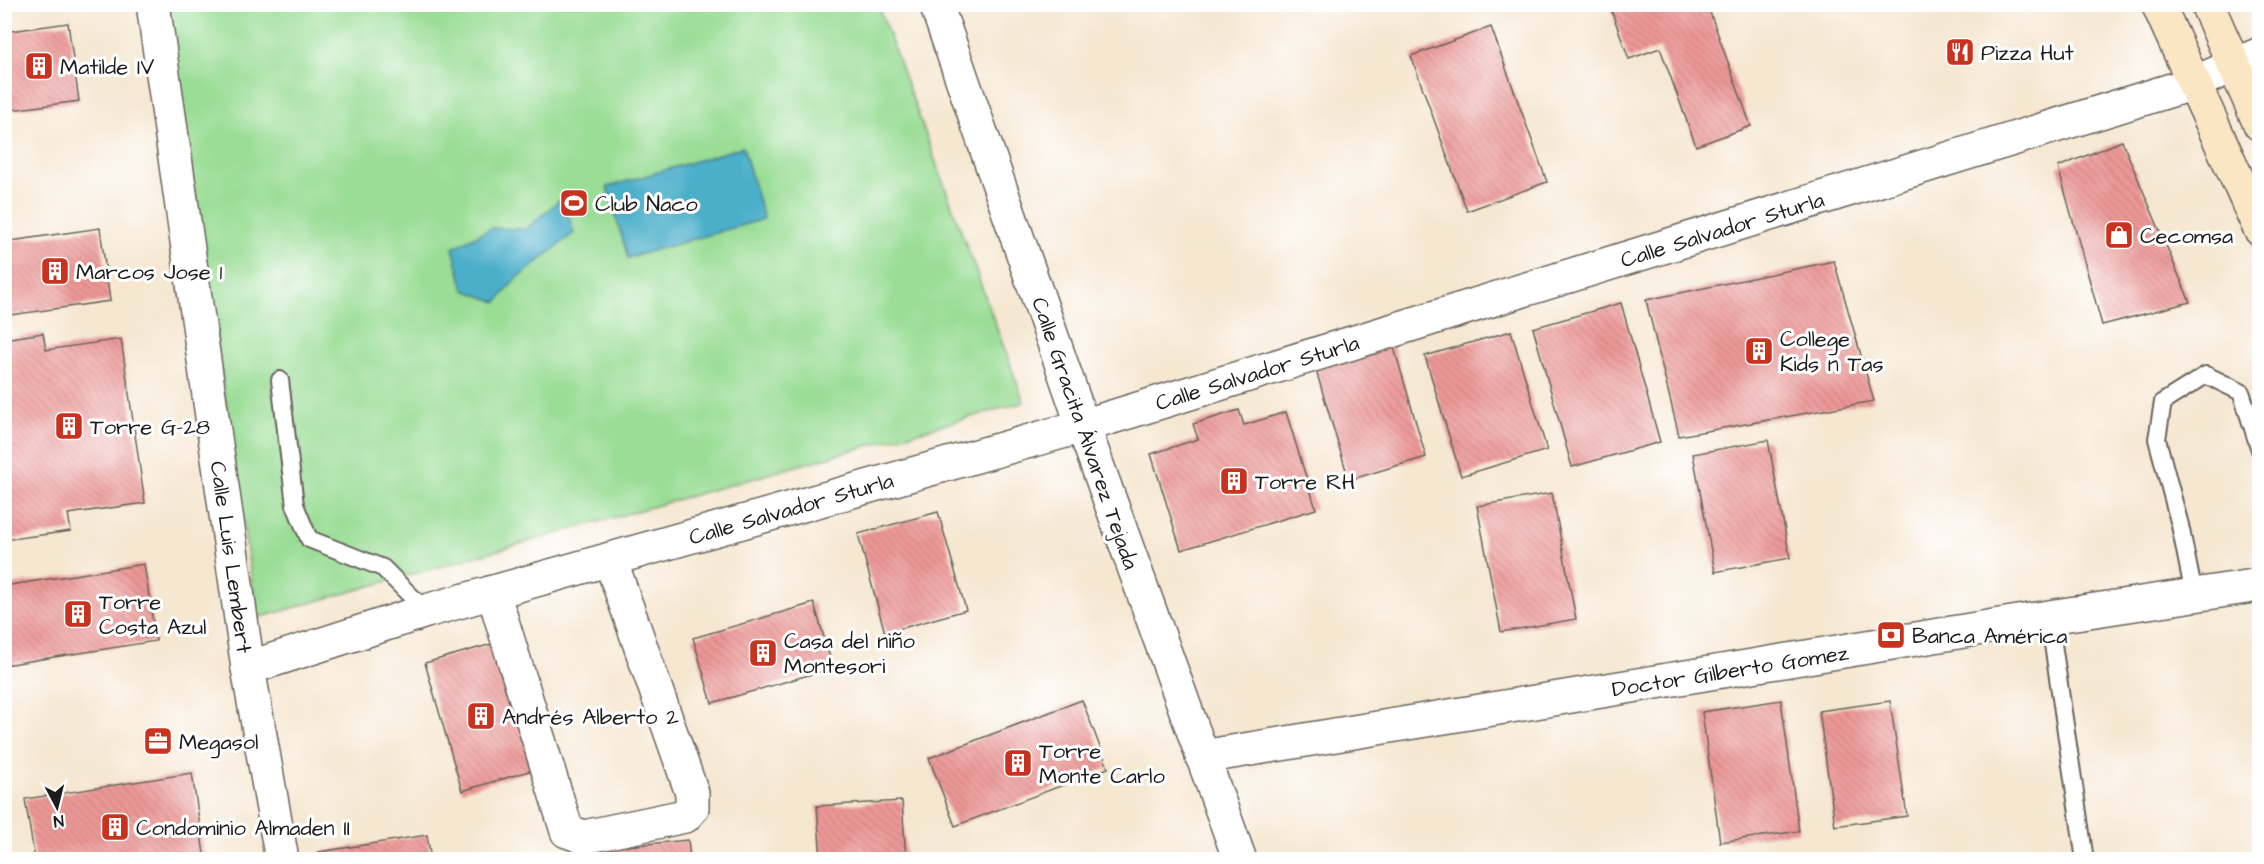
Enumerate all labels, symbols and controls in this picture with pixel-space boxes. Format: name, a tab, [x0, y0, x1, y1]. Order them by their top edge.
restaurant icon: Pizza Hut	[1944, 36, 1976, 68]
place label: Pizza Hut	[1981, 38, 2074, 69]
building icon: Matilde IV	[23, 50, 55, 82]
place label: Matilde IV	[60, 52, 154, 83]
street label: Calle Salvador Sturla	[1617, 185, 1828, 276]
sports icon: Club Naco	[558, 187, 590, 219]
place label: Club Naco	[595, 189, 698, 220]
shop icon: Cecomsa	[2103, 219, 2135, 251]
place label: Cecomsa	[2140, 221, 2233, 252]
building icon: Marcos Jose 1	[39, 255, 71, 287]
place label: Marcos Jose 1	[76, 257, 222, 288]
street label: Calle Gracita Álvarez Tejada	[1023, 293, 1146, 574]
place label: College Kids n Tas	[1780, 324, 1884, 380]
street label: Calle Salvador Sturla	[1152, 328, 1363, 419]
building icon: College Kids n Tas	[1743, 335, 1775, 367]
building icon: Torre G-28	[53, 410, 85, 442]
place label: Torre G-28	[90, 412, 210, 443]
street label: Calle Luis Lembert	[202, 459, 259, 655]
street label: Calle Salvador Sturla	[686, 465, 897, 553]
building icon: Torre RH	[1218, 465, 1250, 497]
place label: Torre RH	[1255, 467, 1355, 498]
place label: Torre Costa Azul	[99, 587, 207, 643]
building icon: Torre Costa Azul	[62, 598, 94, 630]
bank icon: Banca América	[1875, 619, 1907, 651]
place label: Banca América	[1912, 621, 2067, 652]
place label: Casa del niño Montesori	[784, 626, 916, 682]
building icon: Casa del niño Montesori	[747, 637, 779, 669]
street label: Doctor Gilberto Gomez	[1610, 637, 1851, 705]
building icon: Andrés Alberto 2	[465, 700, 497, 732]
place label: Andrés Alberto 2	[502, 702, 679, 733]
office icon: Megasol	[142, 725, 174, 757]
place label: Megasol	[179, 727, 259, 759]
place label: Torre Monte Carlo	[1039, 736, 1166, 792]
building icon: Torre Monte Carlo	[1002, 747, 1034, 779]
north arrow	[27, 777, 87, 837]
text: N	[52, 809, 65, 832]
building icon: Condominio Almaden II	[99, 811, 131, 843]
place label: Condominio Almaden II	[136, 813, 350, 844]

